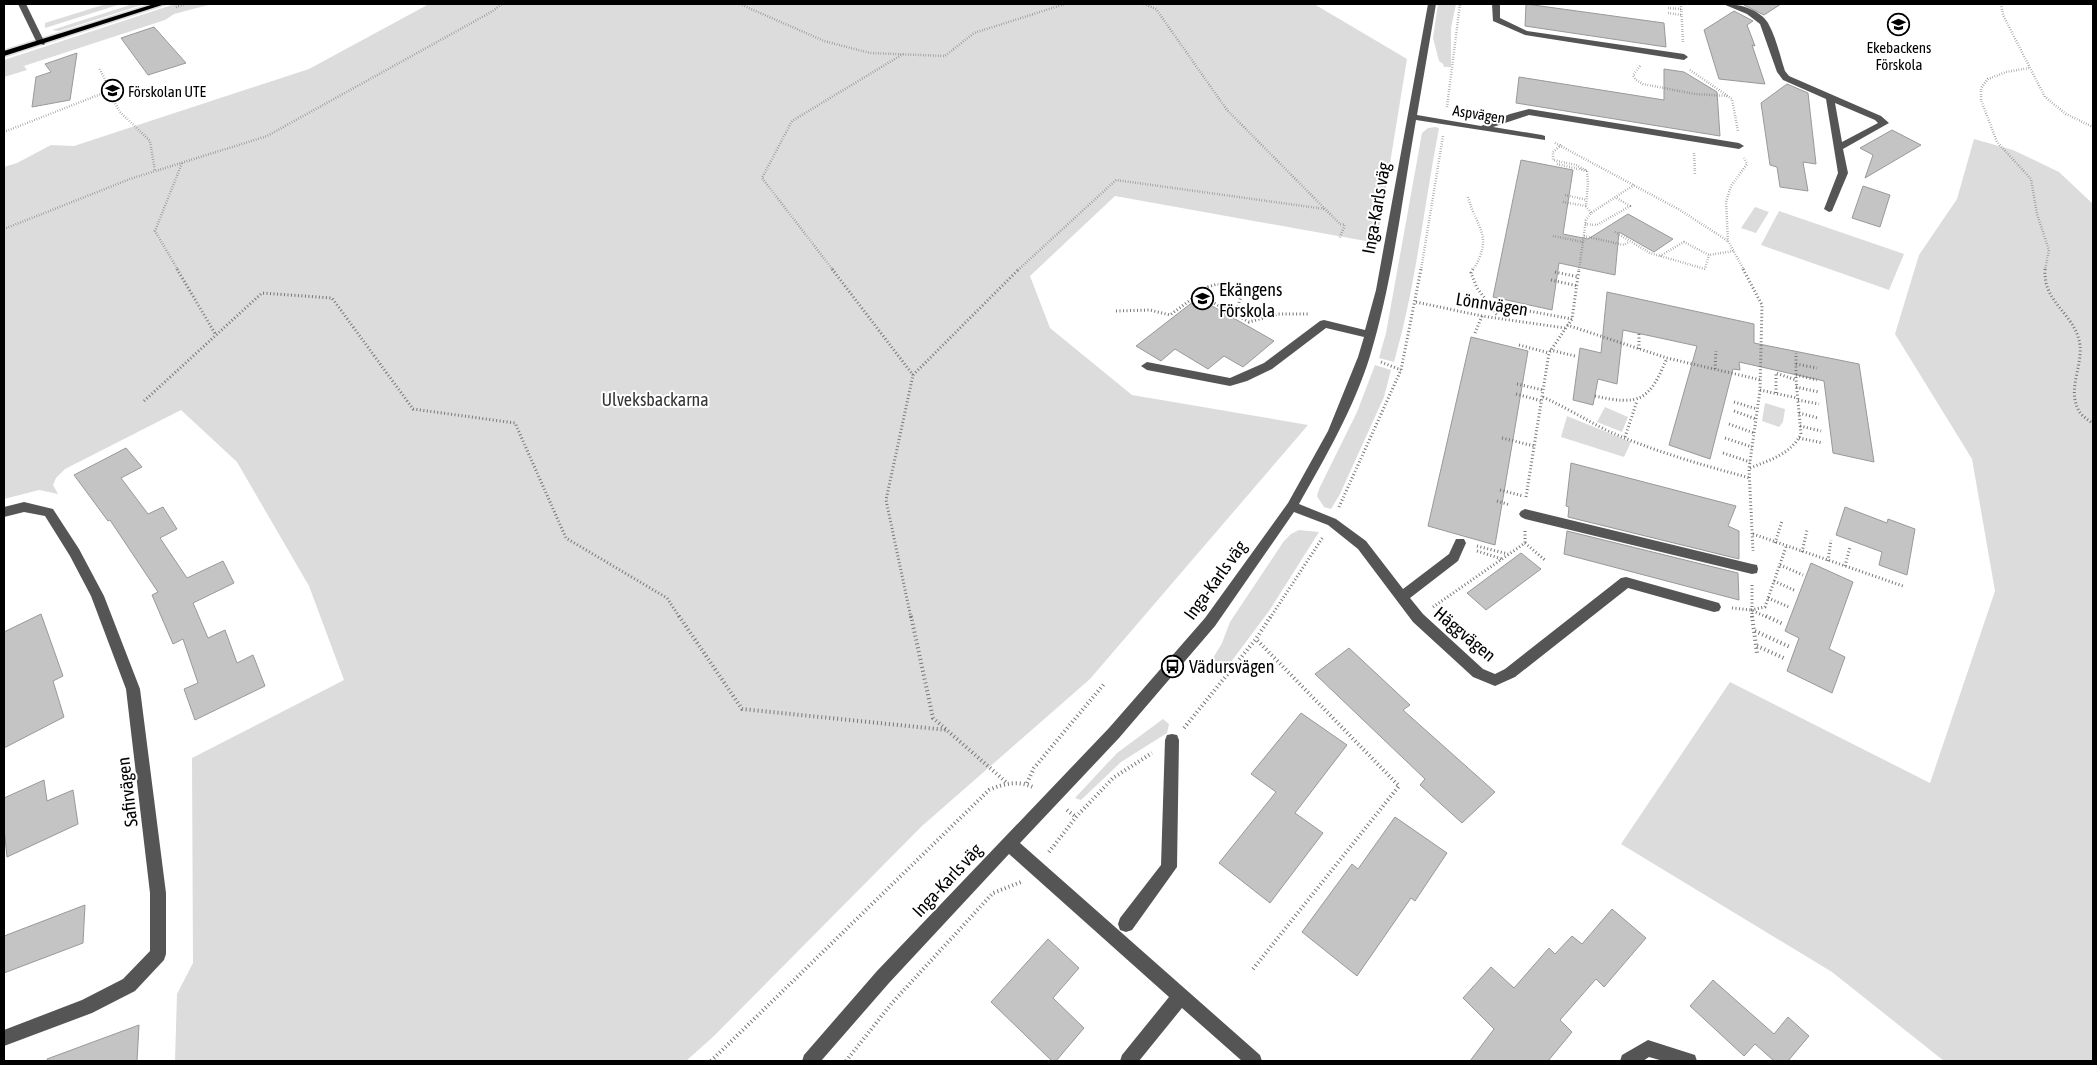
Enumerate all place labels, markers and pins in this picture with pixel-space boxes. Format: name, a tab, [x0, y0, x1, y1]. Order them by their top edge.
school or university icon: Ekebackens Förskola	[1887, 12, 1911, 36]
place label: Ekebackens Förskola	[1867, 39, 1931, 73]
school or university icon: Förskolan UTE	[100, 79, 124, 103]
place label: Förskolan UTE	[128, 83, 207, 100]
place label: Ekängens Förskola	[1219, 279, 1282, 321]
school or university icon: Ekängens Förskola	[1191, 287, 1215, 311]
bus stop icon: Vädursvägen	[1161, 654, 1185, 678]
place label: Vädursvägen	[1189, 656, 1274, 677]

